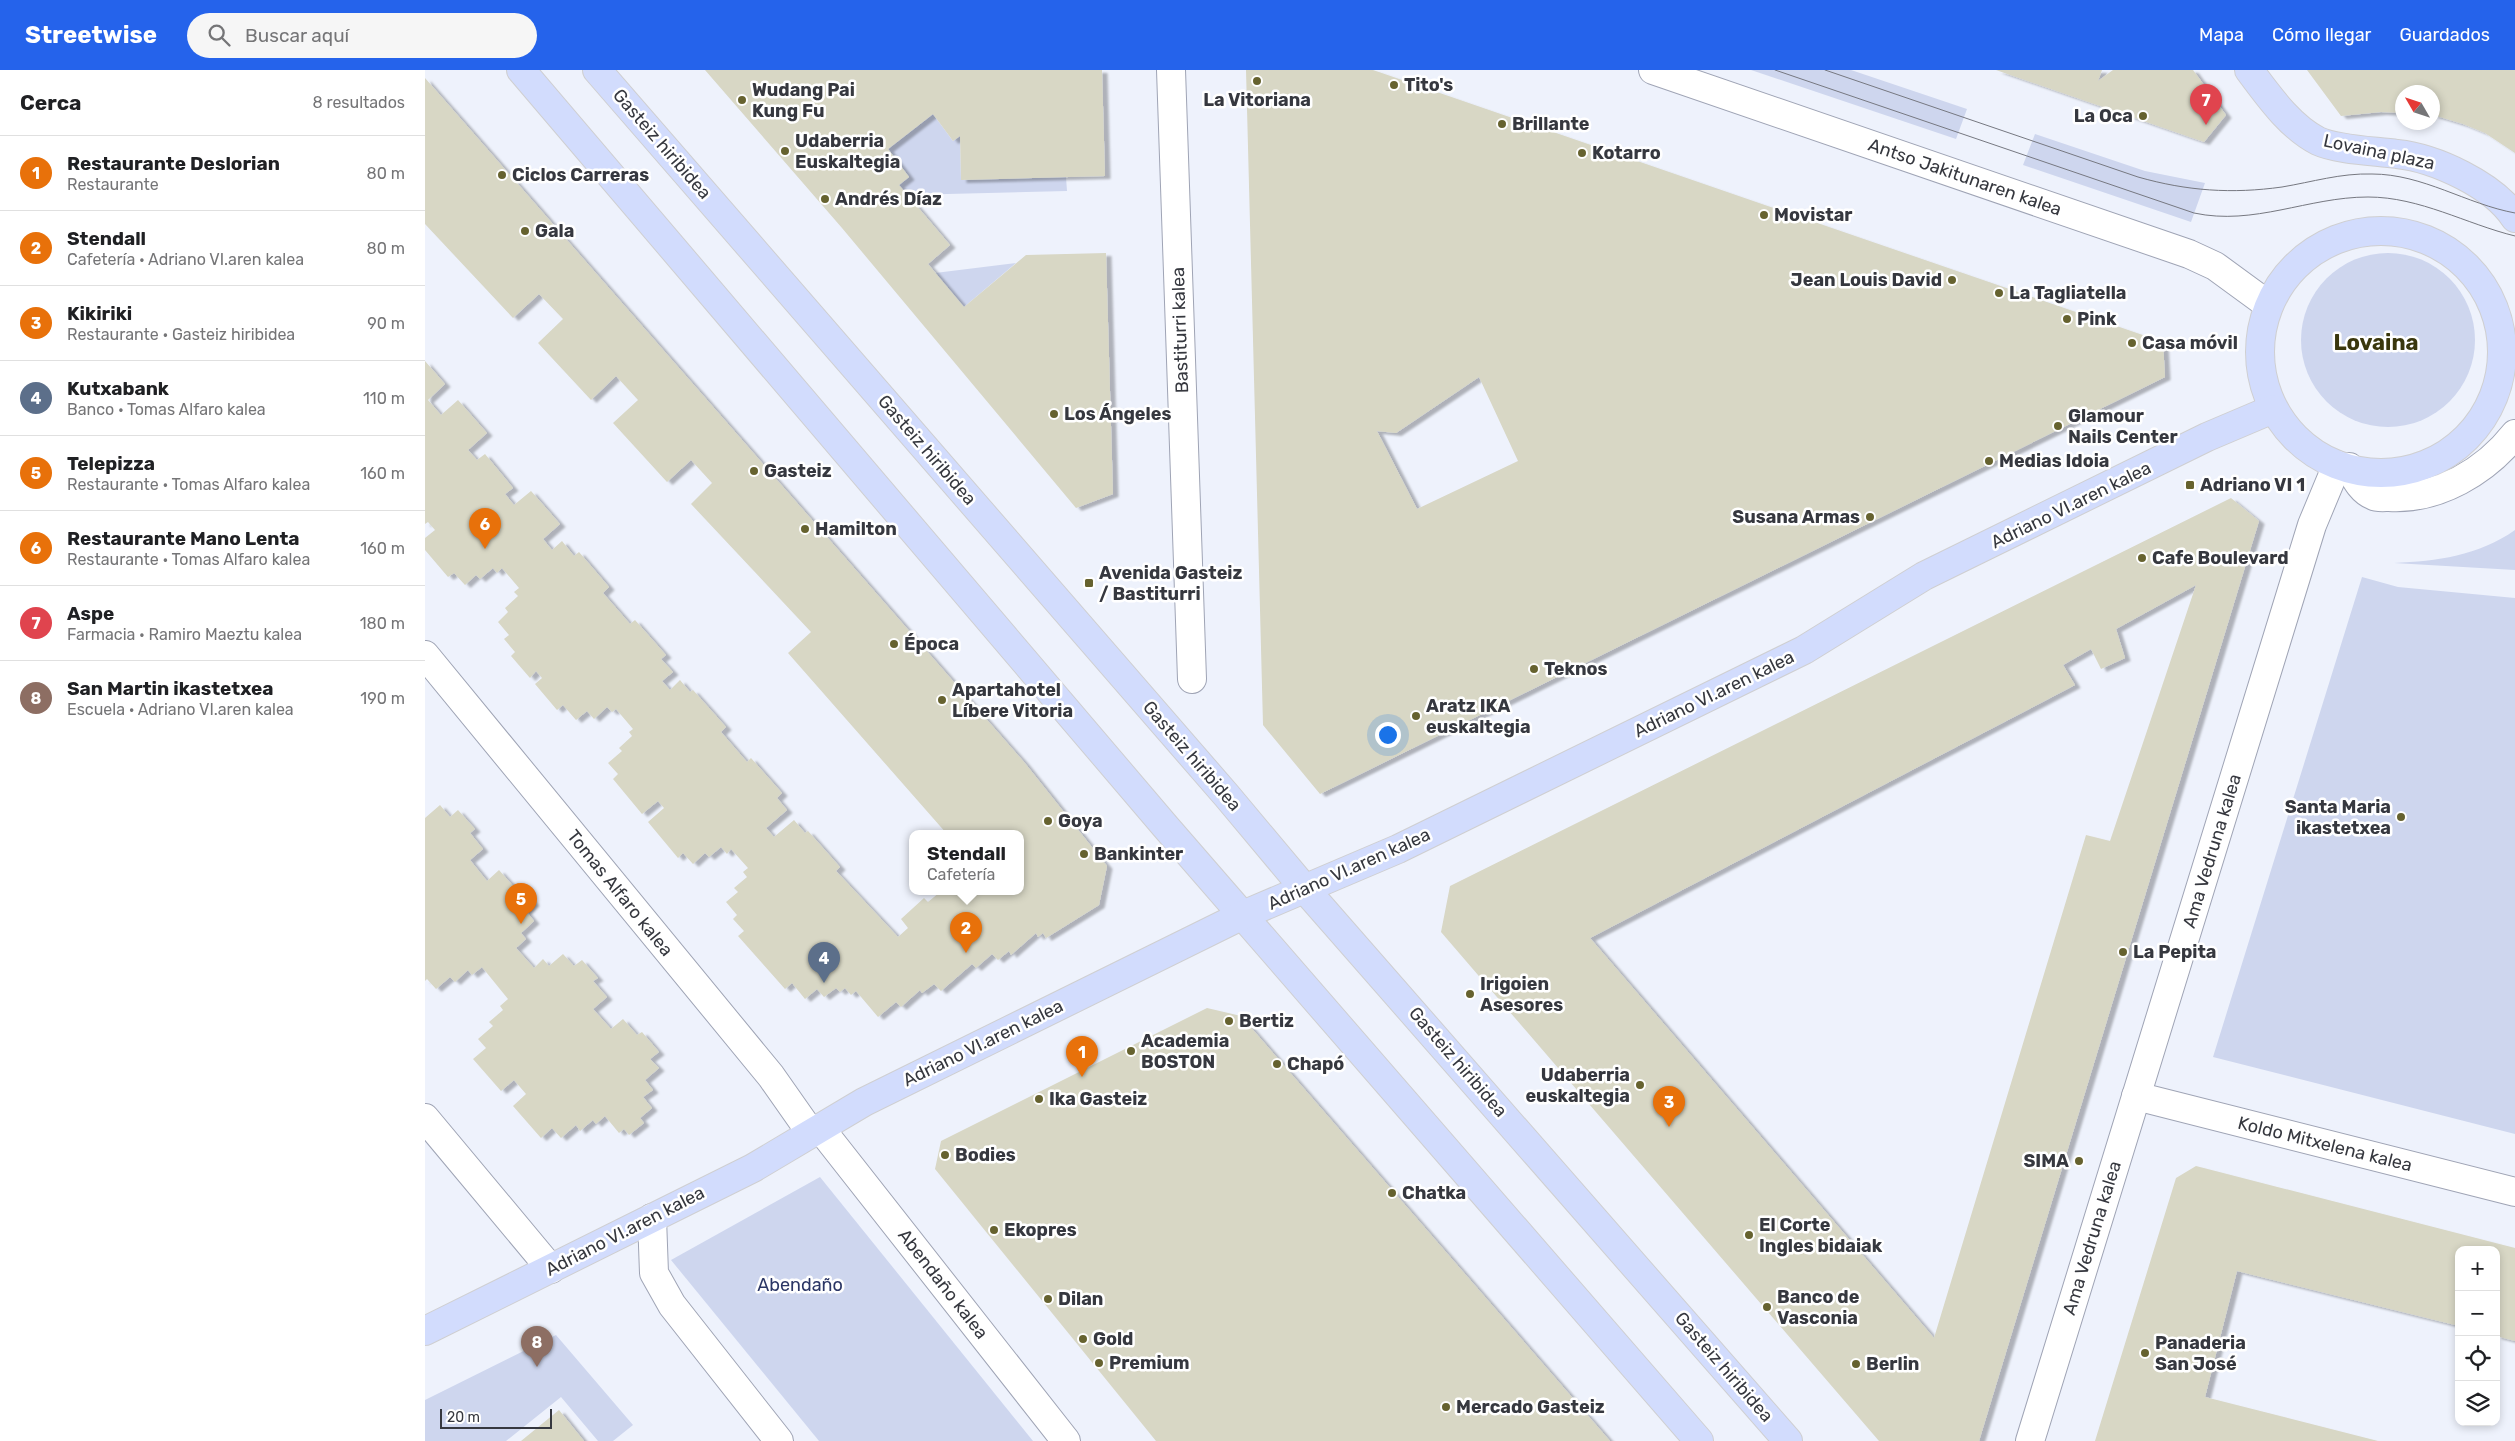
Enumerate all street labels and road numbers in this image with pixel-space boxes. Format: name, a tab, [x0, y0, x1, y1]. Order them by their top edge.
street label: Gasteiz hiribidea	[608, 84, 716, 204]
street label: Lovaina plaza	[2321, 129, 2437, 175]
street label: Antso Jakitunaren kalea	[1865, 134, 2065, 220]
street label: Bastiturri kalea	[1167, 267, 1193, 393]
street label: Gasteiz hiribidea	[873, 390, 981, 510]
street label: Adriano VI.aren kalea	[1987, 457, 2155, 553]
street label: Adriano VI.aren kalea	[1630, 646, 1798, 742]
street label: Gasteiz hiribidea	[1138, 696, 1246, 816]
street label: Ama Vedruna kalea	[2178, 771, 2246, 931]
street label: Adriano VI.aren kalea	[1264, 823, 1434, 915]
street label: Tomas Alfaro kalea	[562, 825, 678, 961]
street label: Adriano VI.aren kalea	[899, 995, 1067, 1091]
street label: Gasteiz hiribidea	[1404, 1002, 1512, 1122]
street label: Koldo Mitxelena kalea	[2236, 1112, 2414, 1176]
street label: Ama Vedruna kalea	[2058, 1158, 2126, 1318]
street label: Adriano VI.aren kalea	[542, 1181, 708, 1281]
street label: Abendaño kalea	[893, 1225, 993, 1343]
street label: Gasteiz hiribidea	[1670, 1307, 1778, 1427]

